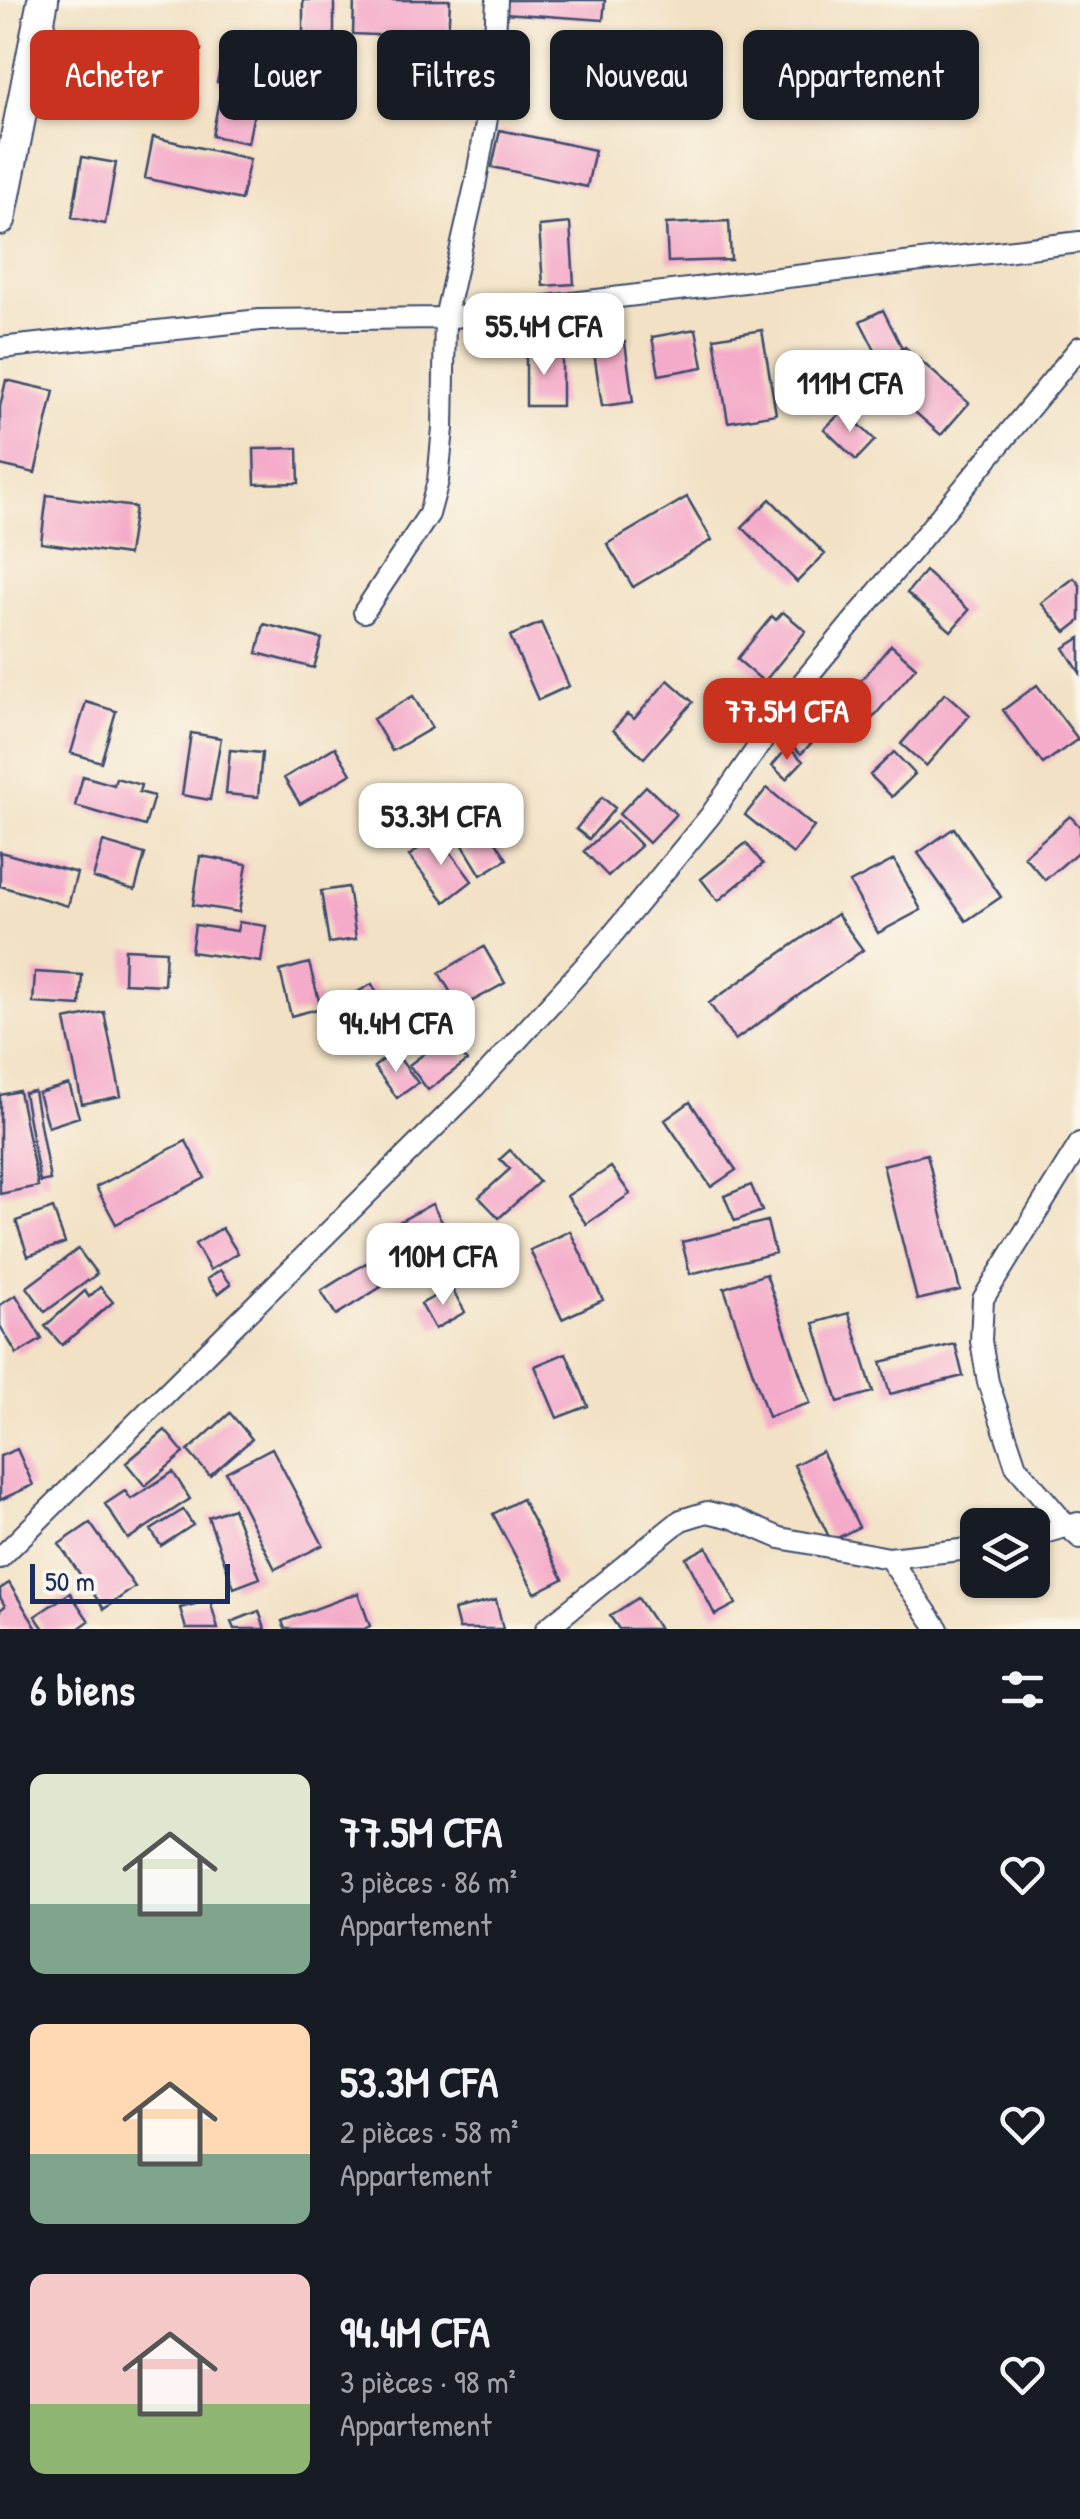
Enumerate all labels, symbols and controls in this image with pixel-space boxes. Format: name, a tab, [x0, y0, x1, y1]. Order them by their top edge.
chip: Acheter	[30, 30, 199, 120]
chip: Louer	[219, 30, 357, 120]
chip: Filtres	[377, 30, 530, 120]
chip: Nouveau	[550, 30, 723, 120]
chip: Appartement	[743, 30, 979, 120]
pin: 55.4M CFA	[430, 293, 658, 378]
text: 55.4M CFA	[485, 304, 603, 347]
pin: 111M CFA	[747, 350, 953, 435]
text: 111M CFA	[797, 361, 903, 404]
pin: 77.5M CFA	[673, 678, 901, 763]
text: 77.5M CFA	[725, 689, 849, 732]
pin: 53.3M CFA	[327, 783, 555, 868]
text: 53.3M CFA	[381, 794, 501, 837]
pin: 94.4M CFA	[282, 990, 510, 1075]
text: 94.4M CFA	[339, 1001, 453, 1044]
pin: 110M CFA	[340, 1223, 546, 1308]
text: 110M CFA	[388, 1234, 498, 1277]
map controls	[960, 1508, 1050, 1598]
button: layers	[960, 1508, 1050, 1598]
scale bar	[30, 1559, 230, 1604]
text: 50 m	[45, 1562, 95, 1600]
text: 6 biens	[30, 1661, 135, 1718]
icon: filters	[995, 1662, 1050, 1717]
text: 77.5M CFA	[340, 1803, 502, 1860]
icon: home	[110, 1814, 230, 1934]
icon: heart	[995, 1847, 1050, 1902]
text: 3 pièces · 86 m²	[340, 1860, 517, 1903]
text: Appartement	[340, 1903, 492, 1946]
text: 53.3M CFA	[340, 2053, 498, 2110]
icon: home	[110, 2064, 230, 2184]
icon: heart	[995, 2097, 1050, 2152]
text: 2 pièces · 58 m²	[340, 2110, 518, 2153]
text: Appartement	[340, 2153, 492, 2196]
text: 94.4M CFA	[340, 2303, 490, 2360]
icon: home	[110, 2314, 230, 2434]
icon: heart	[995, 2347, 1050, 2402]
text: 3 pièces · 98 m²	[340, 2360, 516, 2403]
text: Appartement	[340, 2403, 492, 2446]

